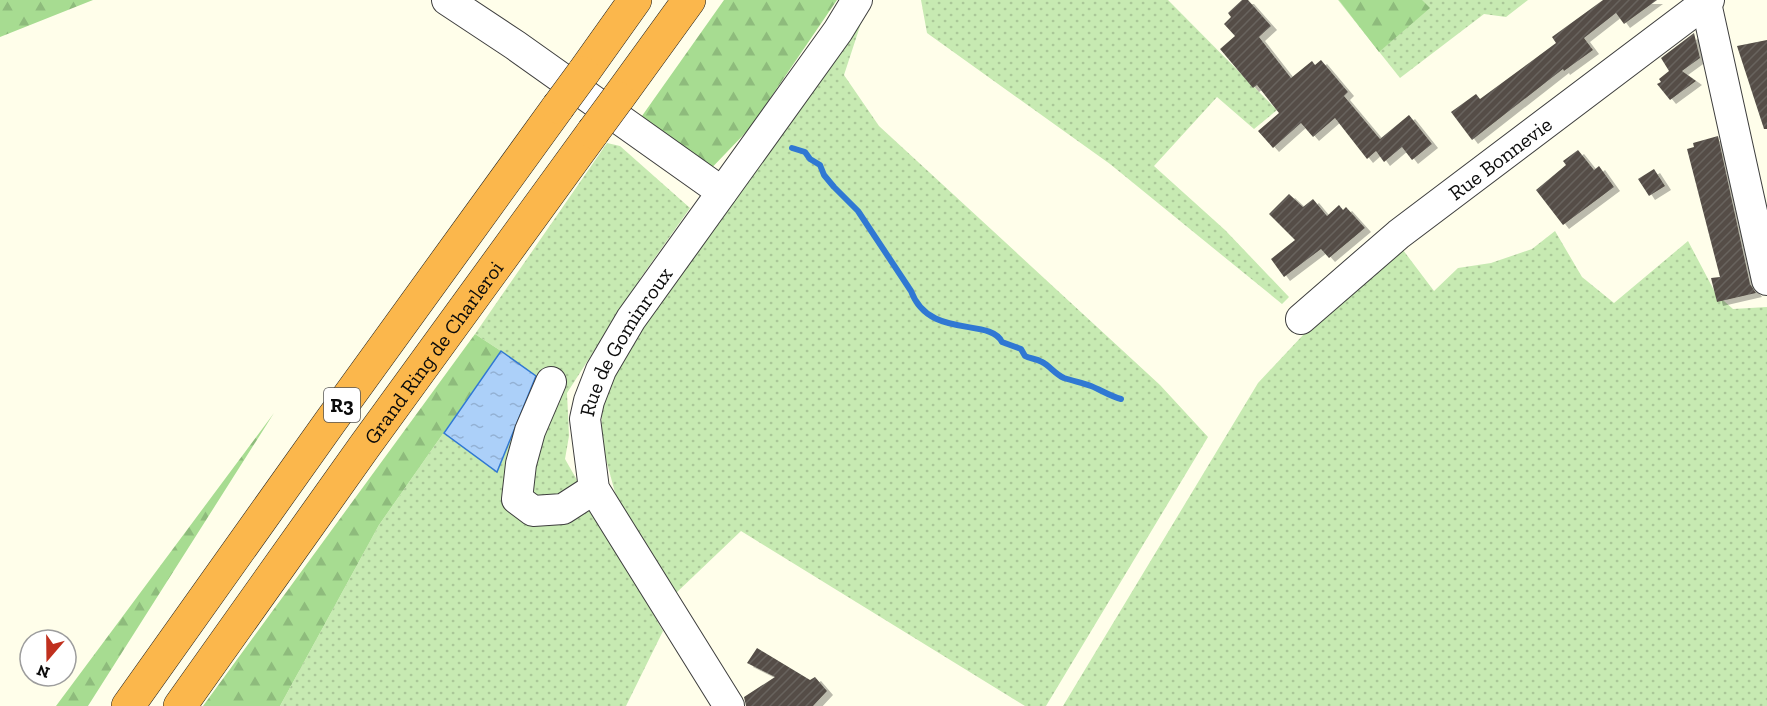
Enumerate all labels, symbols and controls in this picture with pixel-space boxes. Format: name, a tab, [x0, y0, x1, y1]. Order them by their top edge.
street label: Rue Bonnevie	[1443, 111, 1556, 205]
street label: Grand Ring de Charleroi	[358, 256, 508, 449]
street label: Rue de Gominroux	[574, 262, 677, 419]
road number: R3	[324, 388, 360, 422]
north arrow	[18, 628, 78, 688]
text: N	[34, 661, 52, 683]

